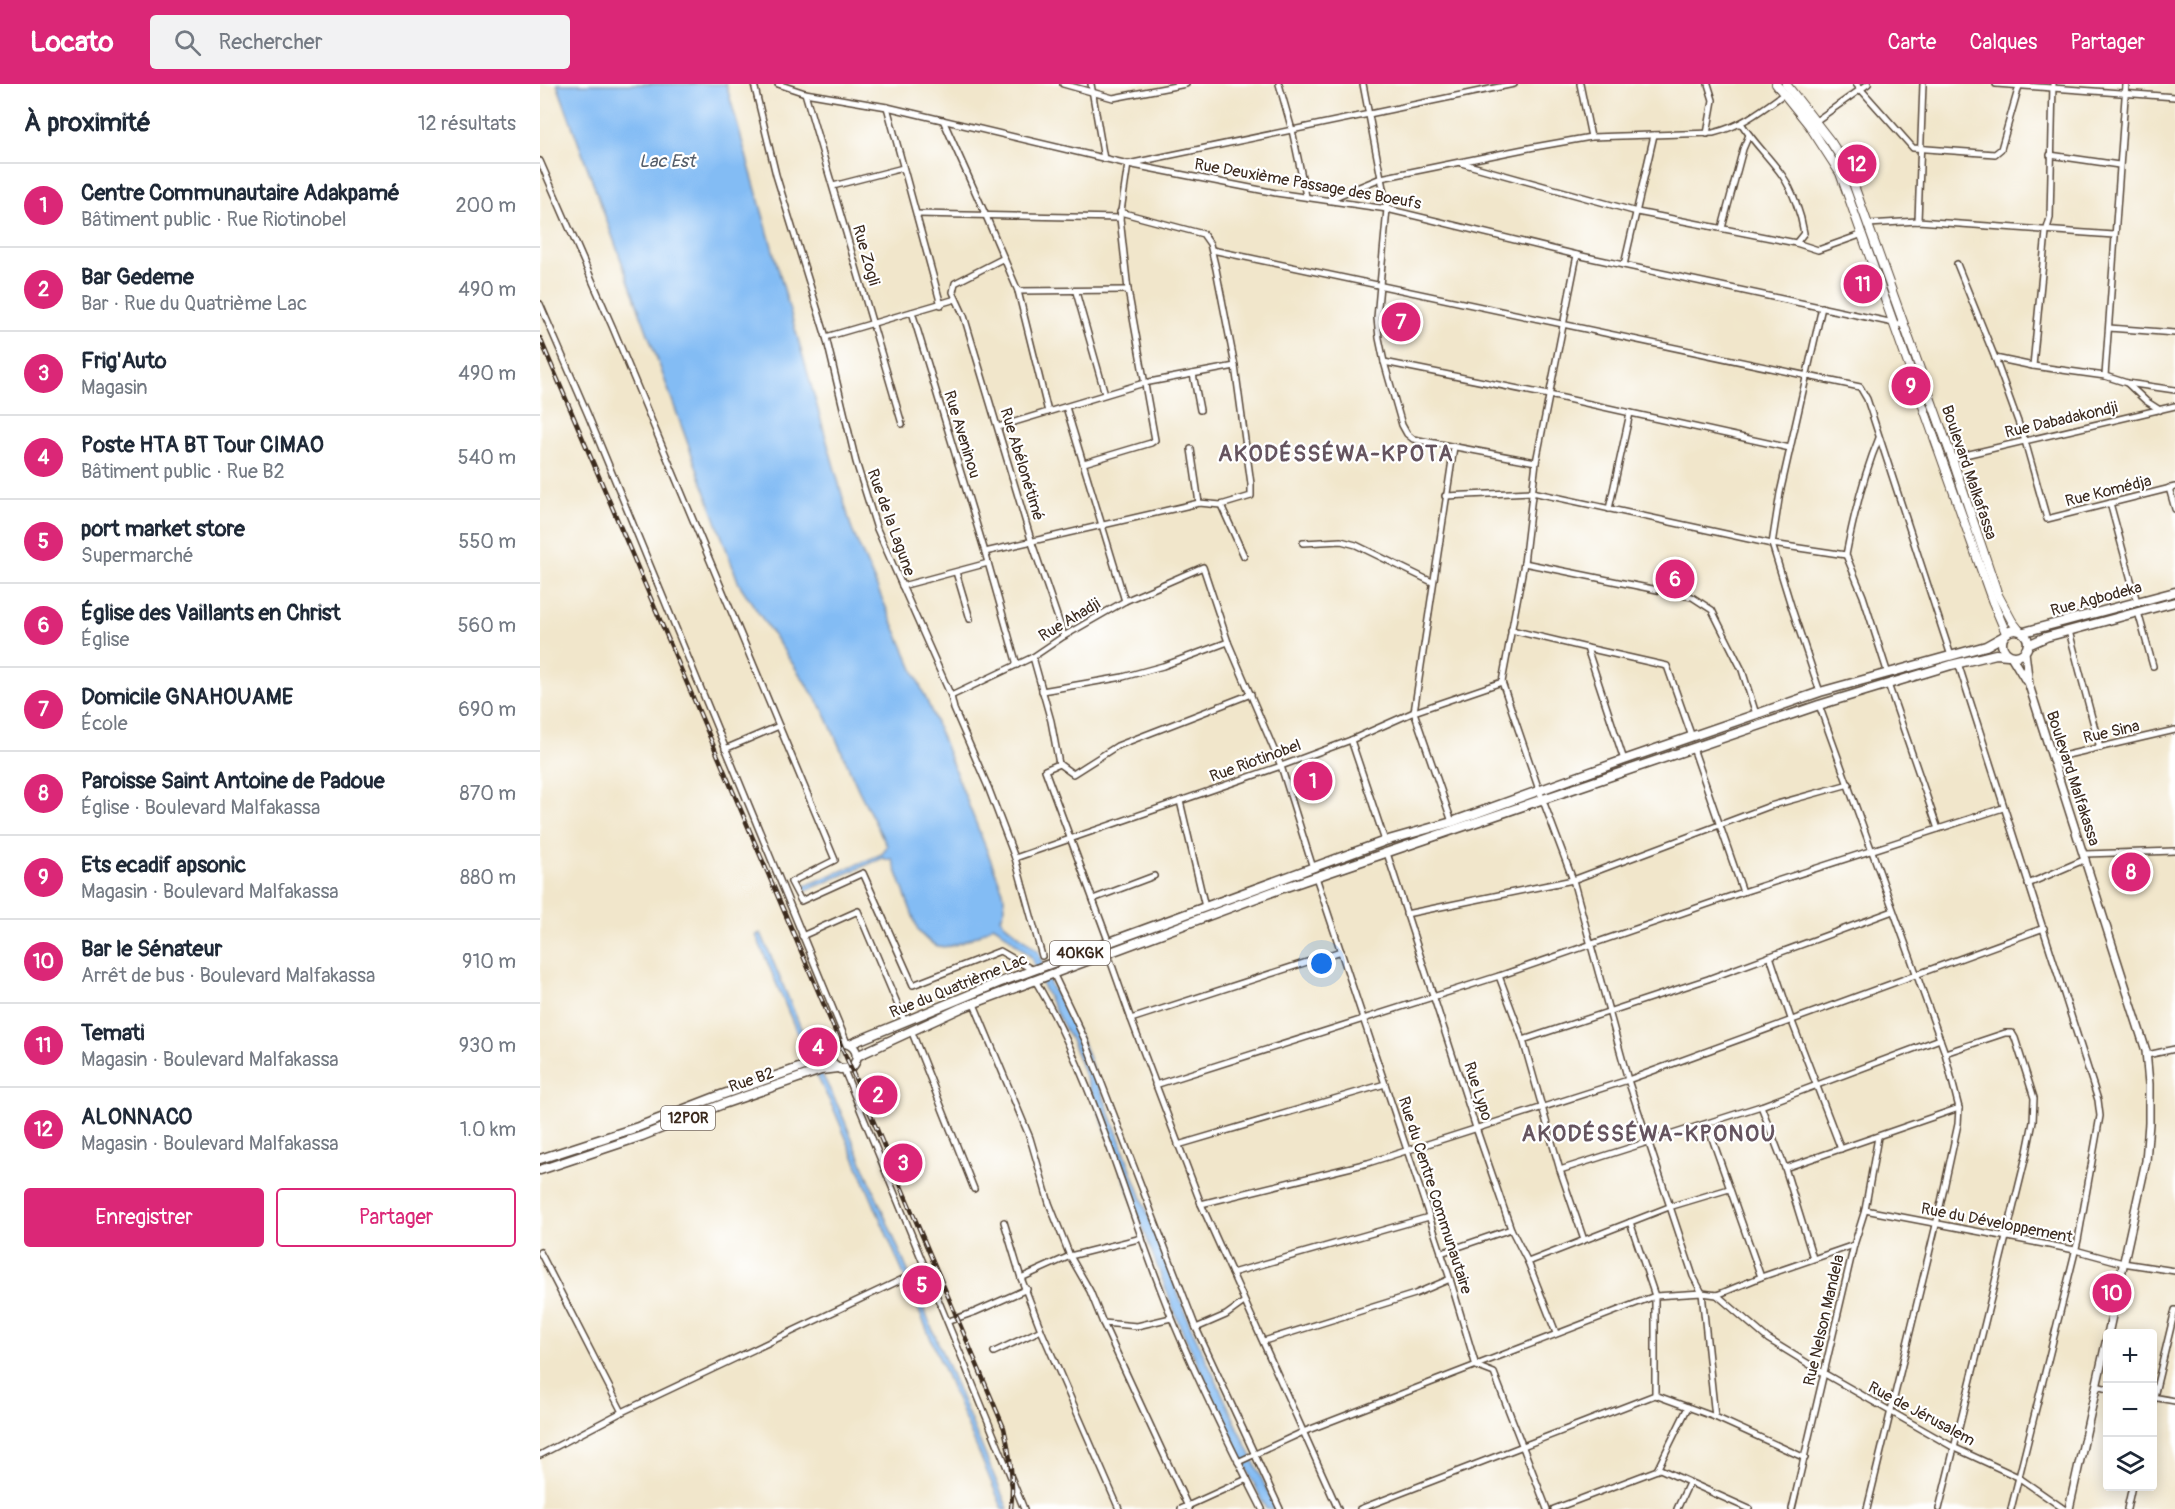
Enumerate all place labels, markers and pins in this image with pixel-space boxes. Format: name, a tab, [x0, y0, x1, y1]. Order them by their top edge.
pin: 12	[1838, 142, 1876, 187]
pin: 11	[1844, 262, 1882, 306]
pin: 7	[1382, 300, 1420, 344]
pin: 9	[1892, 364, 1930, 408]
pin: 6	[1656, 556, 1694, 602]
pin: 1	[1294, 758, 1332, 804]
pin: 8	[2112, 850, 2150, 894]
pin: 4	[798, 1024, 838, 1070]
pin: 2	[858, 1072, 898, 1118]
pin: 3	[884, 1140, 922, 1186]
pin: 5	[902, 1262, 941, 1308]
pin: 10	[2092, 1270, 2132, 1316]

